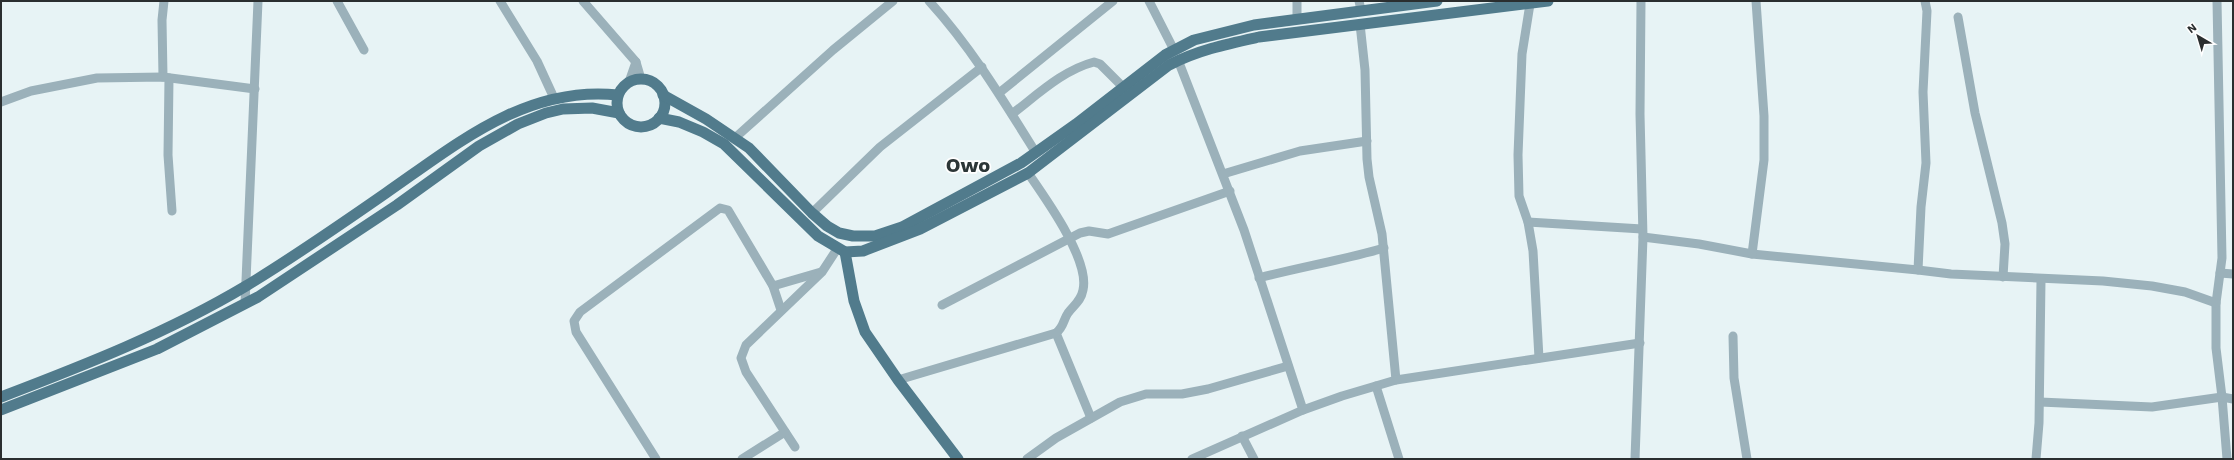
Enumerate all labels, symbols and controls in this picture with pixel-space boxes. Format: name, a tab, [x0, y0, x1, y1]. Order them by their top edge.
north arrow	[2178, 16, 2218, 56]
text: N	[2185, 21, 2199, 36]
district label: Owo	[946, 153, 990, 177]

